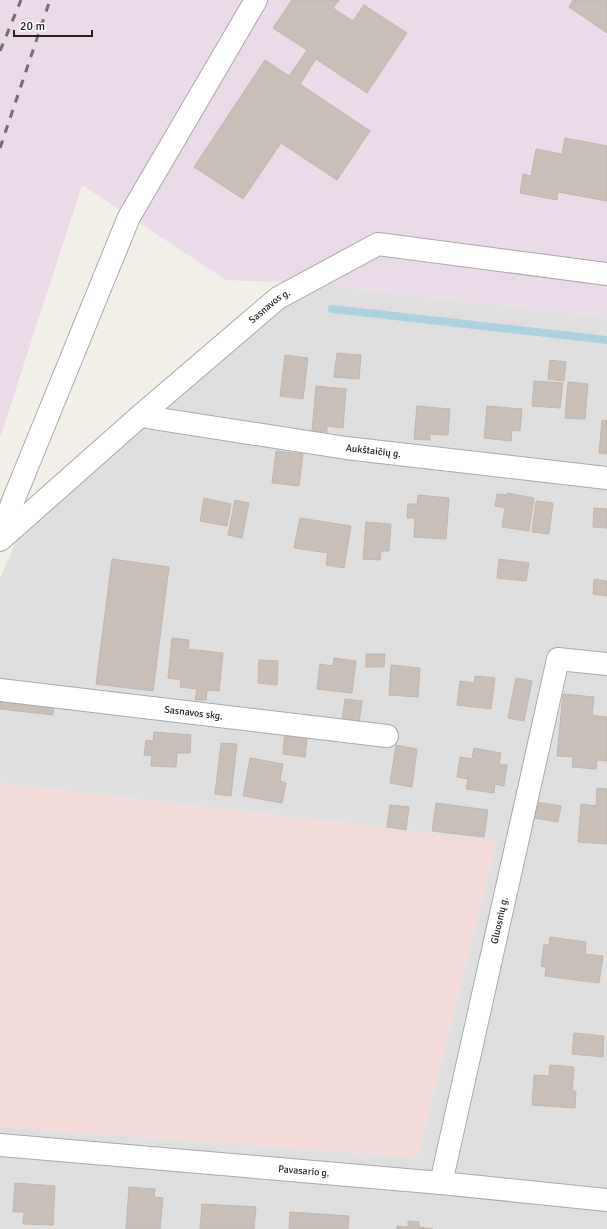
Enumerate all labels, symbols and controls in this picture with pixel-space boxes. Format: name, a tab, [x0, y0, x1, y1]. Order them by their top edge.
scale bar	[14, 12, 92, 38]
text: 20 m	[20, 19, 45, 34]
street label: Sasnavos g.	[246, 286, 293, 326]
street label: Aukštaičių g.	[345, 442, 402, 460]
street label: Sasnavos skg.	[164, 704, 224, 722]
street label: Gluosnių g.	[489, 895, 511, 945]
street label: Pavasario g.	[278, 1163, 330, 1179]

